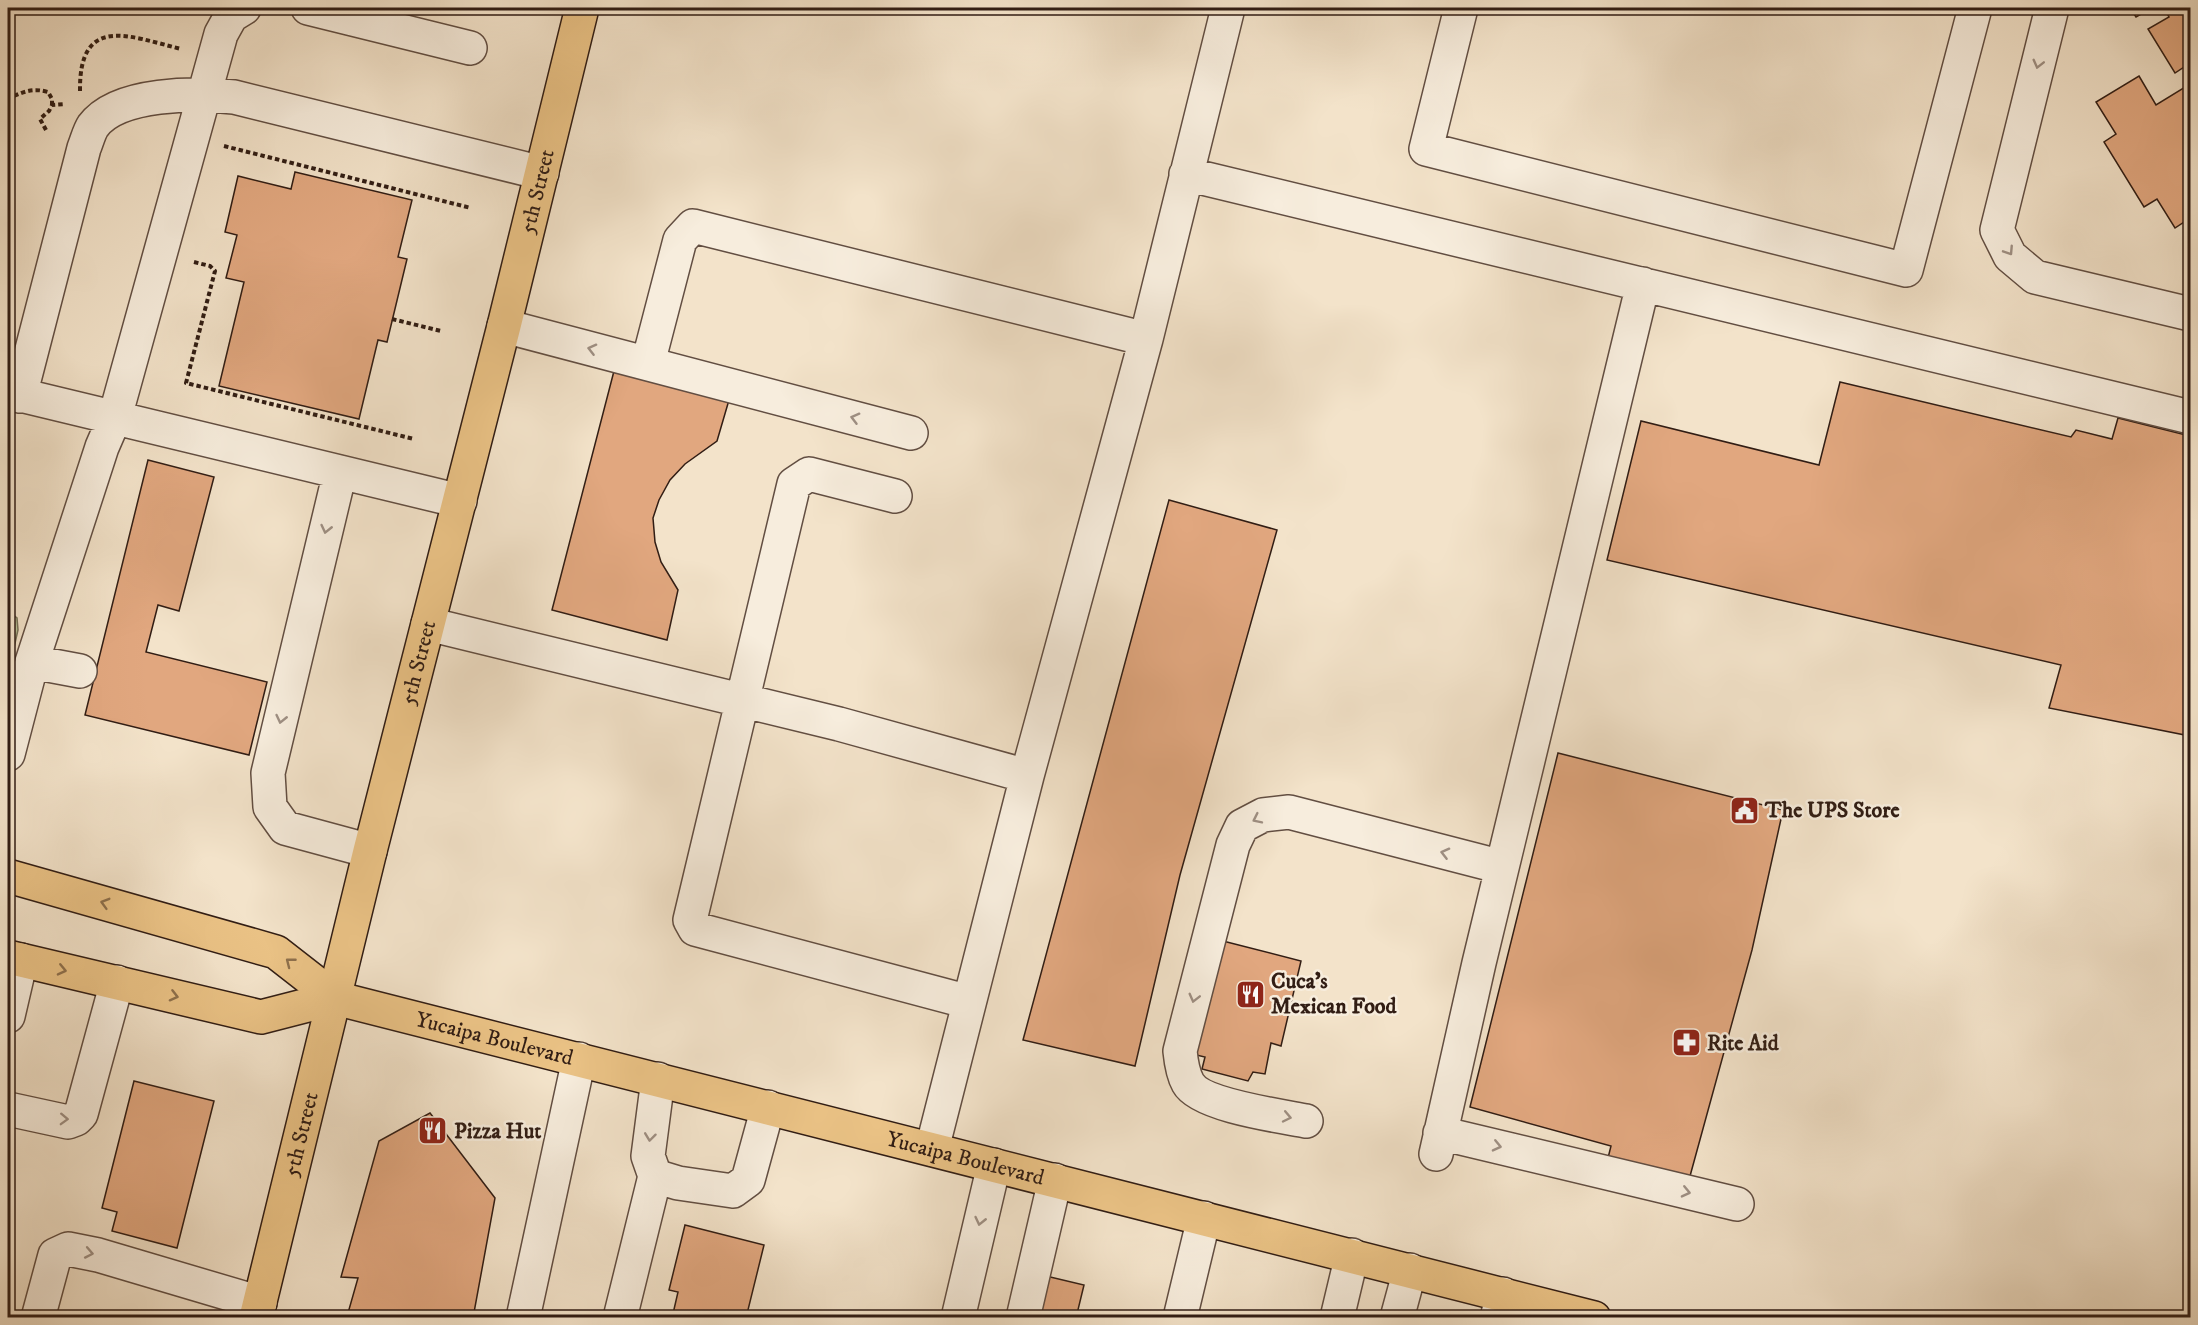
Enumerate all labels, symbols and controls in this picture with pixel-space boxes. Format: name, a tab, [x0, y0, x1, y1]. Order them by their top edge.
one-way arrow	[2032, 59, 2045, 69]
street label: 5th Street	[514, 146, 560, 237]
one-way arrow	[2001, 245, 2013, 255]
one-way arrow	[587, 343, 597, 356]
one-way arrow	[850, 412, 860, 425]
one-way arrow	[320, 524, 333, 534]
street label: 5th Street	[394, 618, 442, 708]
one-way arrow	[275, 714, 288, 724]
public building icon: The UPS Store	[1728, 794, 1760, 826]
place label: The UPS Store	[1764, 797, 1900, 824]
one-way arrow	[1252, 812, 1263, 823]
one-way arrow	[1440, 847, 1450, 860]
one-way arrow	[100, 898, 110, 911]
one-way arrow	[285, 958, 296, 969]
one-way arrow	[57, 962, 67, 975]
place label: Cuca's Mexican Food	[1271, 968, 1398, 1020]
restaurant icon: Cuca's Mexican Food	[1234, 978, 1266, 1010]
one-way arrow	[169, 989, 179, 1002]
one-way arrow	[1188, 993, 1201, 1003]
street label: Yucaipa Boulevard	[413, 1006, 576, 1072]
pharmacy icon: Rite Aid	[1670, 1027, 1702, 1059]
place label: Rite Aid	[1707, 1030, 1780, 1057]
street label: 5th Street	[277, 1089, 324, 1180]
one-way arrow	[1282, 1110, 1292, 1123]
one-way arrow	[60, 1113, 69, 1126]
restaurant icon: Pizza Hut	[417, 1115, 449, 1147]
place label: Pizza Hut	[454, 1118, 541, 1145]
street label: Yucaipa Boulevard	[884, 1125, 1047, 1191]
one-way arrow	[645, 1133, 657, 1142]
one-way arrow	[1491, 1139, 1501, 1152]
one-way arrow	[1681, 1184, 1691, 1197]
one-way arrow	[975, 1216, 988, 1226]
one-way arrow	[84, 1246, 94, 1259]

